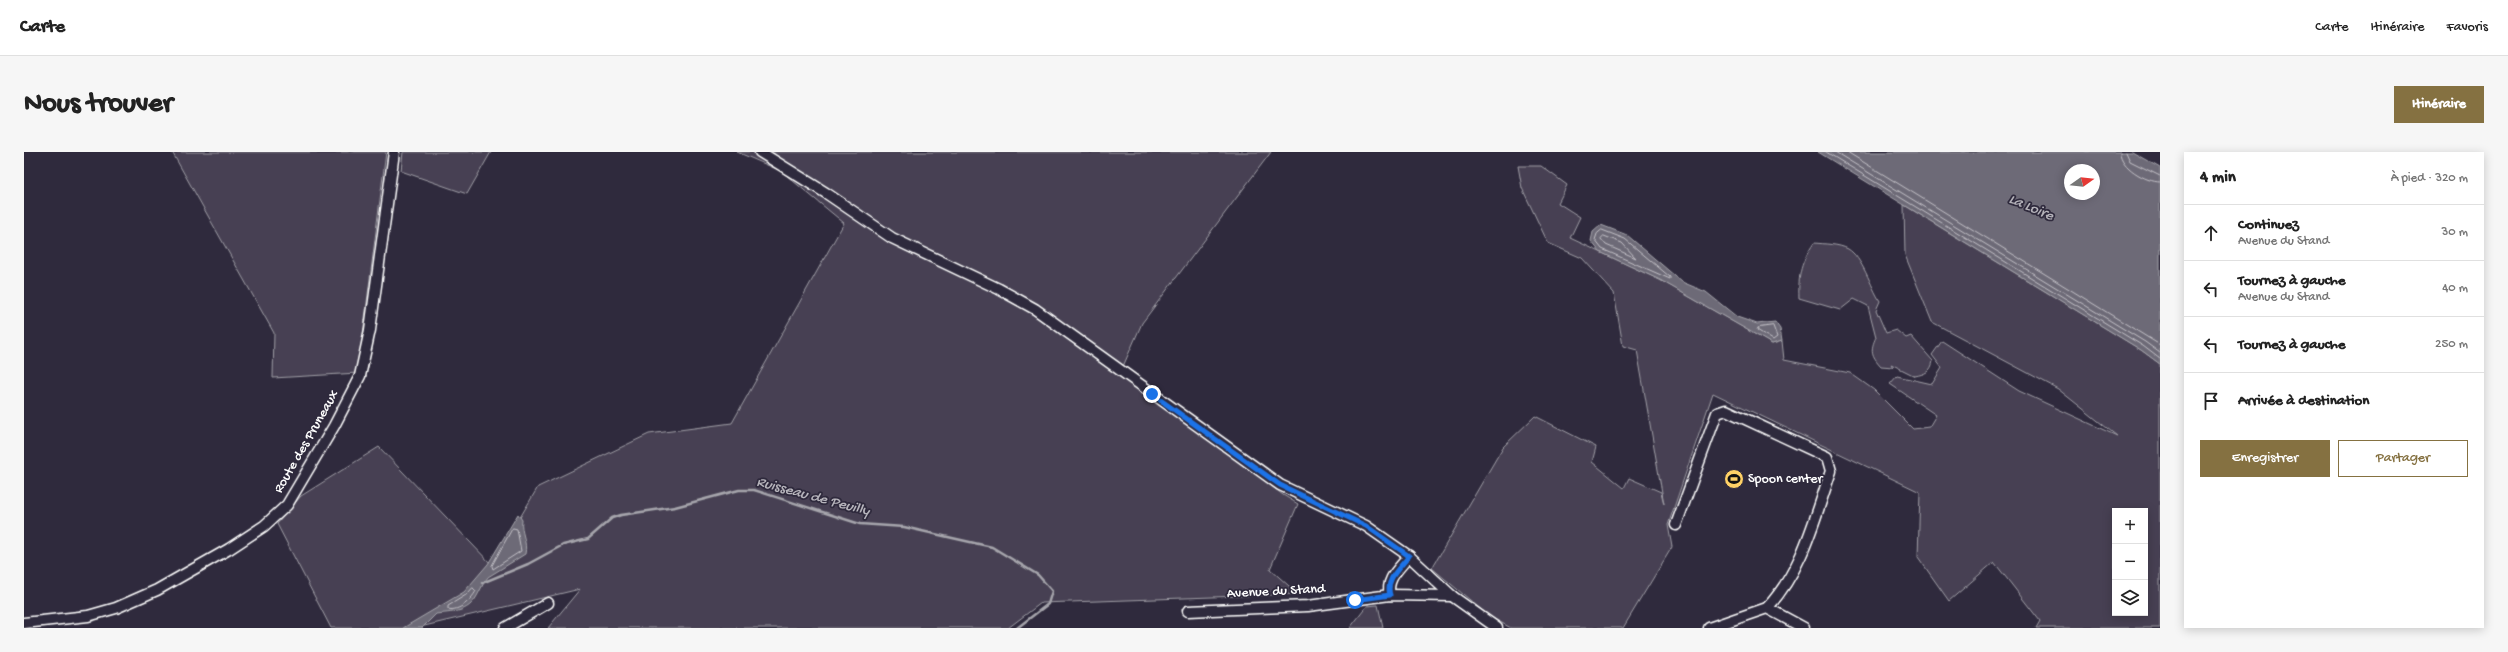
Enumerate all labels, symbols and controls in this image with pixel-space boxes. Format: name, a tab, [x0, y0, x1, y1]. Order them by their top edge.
text: Carte	[20, 16, 65, 39]
text: Carte	[2315, 19, 2349, 36]
text: Itinéraire	[2371, 19, 2424, 36]
text: Favoris	[2446, 19, 2488, 36]
button: Itinéraire	[2394, 86, 2484, 123]
text: Nous trouver	[24, 88, 173, 121]
north arrow	[2064, 164, 2100, 200]
text: 4 min	[2200, 168, 2236, 188]
text: À pied · 320 m	[2391, 171, 2468, 186]
water label: La Loire	[2006, 191, 2057, 226]
text: Continuez	[2238, 216, 2299, 234]
icon: ahead	[2200, 222, 2222, 244]
text: 30 m	[2442, 225, 2468, 240]
text: Avenue du Stand	[2238, 234, 2329, 249]
text: Tournez à gauche	[2238, 272, 2346, 290]
icon: left	[2200, 278, 2222, 300]
text: 40 m	[2442, 281, 2468, 296]
text: Avenue du Stand	[2238, 290, 2329, 305]
icon: left	[2200, 334, 2222, 356]
text: Tournez à gauche	[2238, 336, 2346, 354]
text: 250 m	[2435, 337, 2468, 352]
route end	[1143, 385, 1161, 403]
street label: Route des Pruneaux	[271, 387, 344, 497]
icon: arrive	[2200, 390, 2222, 412]
text: Arrivée à destination	[2238, 392, 2369, 410]
button: Enregistrer	[2200, 440, 2330, 477]
button: Partager	[2338, 440, 2468, 477]
sports icon: Spoon center	[1723, 468, 1745, 490]
place label: Spoon center	[1748, 471, 1823, 488]
water label: Ruisseau de Peuilly	[755, 473, 873, 521]
map controls	[2112, 508, 2148, 616]
button: +	[2112, 508, 2148, 544]
button: −	[2112, 544, 2148, 580]
button: layers	[2112, 580, 2148, 616]
street label: Avenue du Stand	[1226, 581, 1327, 603]
route start	[1346, 591, 1364, 609]

